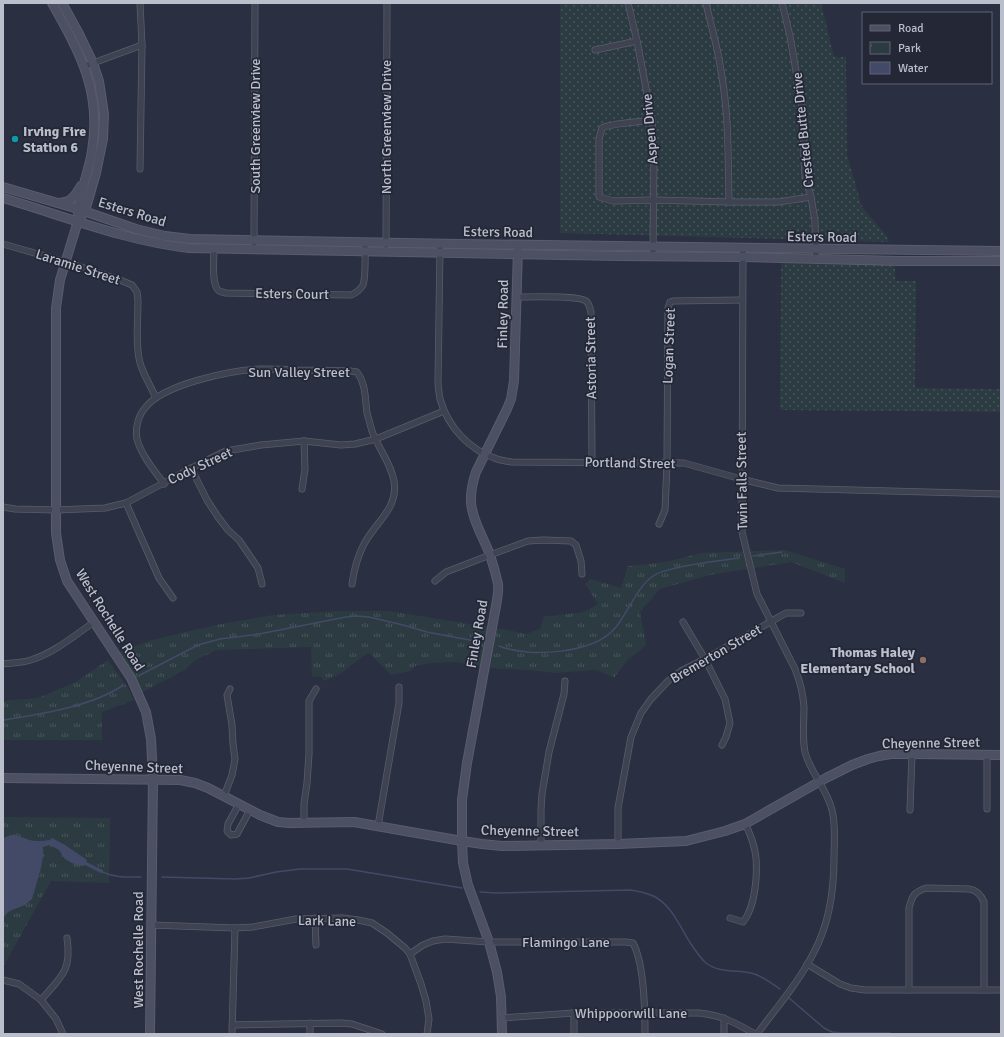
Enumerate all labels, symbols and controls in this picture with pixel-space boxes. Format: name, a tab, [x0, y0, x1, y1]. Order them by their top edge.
legend	[862, 12, 992, 84]
text: Road	[898, 21, 924, 36]
text: Park	[898, 41, 921, 56]
street label: South Greenview Drive	[247, 59, 264, 194]
street label: North Greenview Drive	[378, 60, 395, 194]
text: Water	[898, 61, 929, 76]
street label: Crested Butte Drive	[788, 71, 818, 189]
street label: Aspen Drive	[638, 93, 662, 165]
place label: Irving Fire Station 6	[23, 123, 86, 156]
marker: Irving Fire Station 6	[10, 134, 20, 144]
street label: Esters Road	[96, 194, 168, 230]
street label: Esters Road	[463, 223, 533, 241]
street label: Esters Road	[787, 228, 857, 246]
street label: Laramie Street	[34, 245, 123, 289]
street label: Finley Road	[494, 279, 512, 349]
street label: Esters Court	[255, 285, 329, 303]
street label: Logan Street	[659, 308, 679, 384]
street label: Astoria Street	[582, 316, 600, 399]
street label: Sun Valley Street	[248, 364, 350, 381]
street label: Twin Falls Street	[733, 432, 751, 530]
street label: Cody Street	[165, 444, 235, 488]
street label: Portland Street	[584, 454, 676, 472]
street label: West Rochelle Road	[72, 566, 148, 674]
street label: Finley Road	[463, 598, 491, 670]
street label: Bremerton Street	[667, 621, 765, 687]
place label: Thomas Haley Elementary School	[800, 644, 916, 677]
marker: Thomas Haley Elementary School	[918, 655, 928, 665]
street label: Cheyenne Street	[882, 734, 980, 752]
street label: Cheyenne Street	[85, 757, 183, 777]
street label: Cheyenne Street	[481, 822, 579, 840]
street label: West Rochelle Road	[130, 891, 147, 1009]
street label: Lark Lane	[298, 912, 356, 930]
street label: Flamingo Lane	[522, 934, 610, 951]
street label: Whippoorwill Lane	[575, 1005, 687, 1022]

